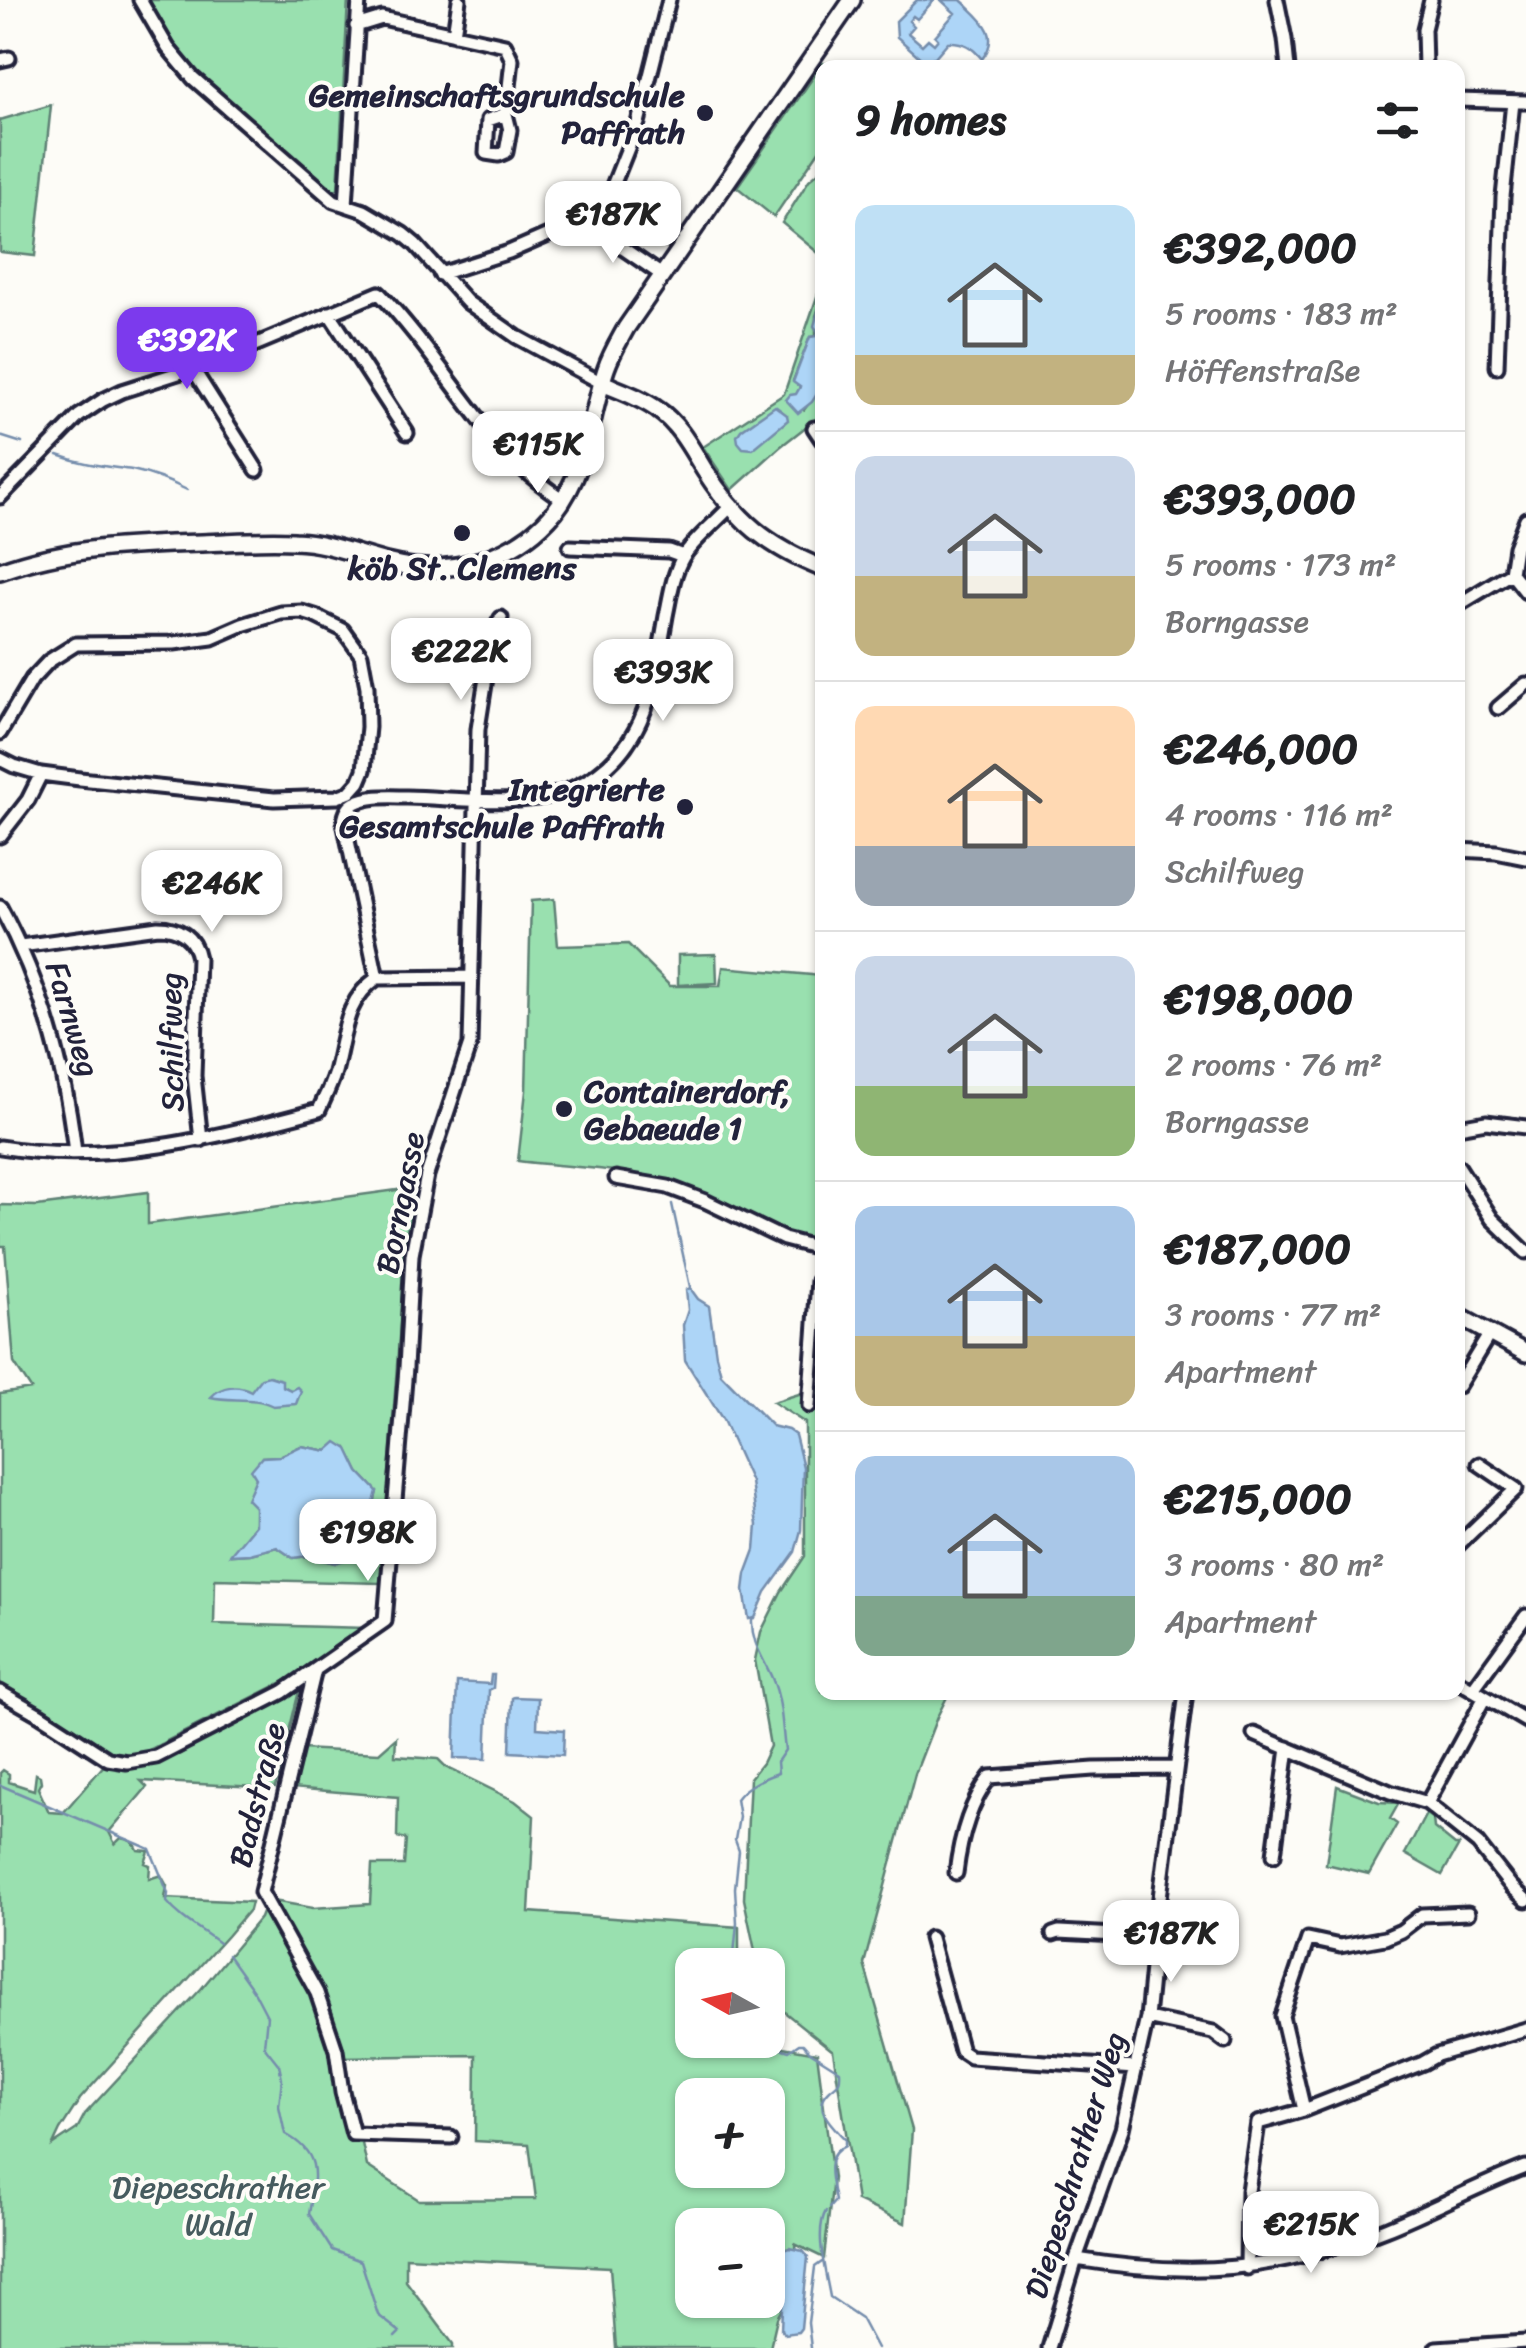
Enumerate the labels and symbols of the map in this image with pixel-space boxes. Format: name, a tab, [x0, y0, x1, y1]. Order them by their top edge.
place label: Gemeinschaftsgrundschule Paffrath	[309, 67, 686, 161]
marker: Gemeinschaftsgrundschule Paffrath	[694, 102, 716, 124]
pin: €187K	[543, 181, 683, 266]
pin: €392K	[117, 307, 257, 392]
pin: €115K	[468, 411, 608, 496]
marker: köb St. Clemens	[451, 522, 473, 544]
place label: köb St. Clemens	[347, 540, 577, 597]
pin: €222K	[391, 618, 531, 703]
pin: €393K	[593, 639, 733, 724]
place label: Integrierte Gesamtschule Paffrath	[339, 761, 666, 855]
marker: Integrierte Gesamtschule Paffrath	[674, 796, 696, 818]
pin: €246K	[142, 850, 282, 935]
street label: Farnweg	[28, 954, 117, 1084]
street label: Schilfweg	[142, 972, 201, 1112]
place label: Containerdorf, Gebaeude 1	[583, 1063, 790, 1157]
marker: Containerdorf, Gebaeude 1	[553, 1098, 575, 1120]
street label: Borngasse	[359, 1127, 442, 1279]
pin: €198K	[298, 1499, 438, 1584]
street label: Badstraße	[212, 1717, 303, 1874]
pin: €187K	[1101, 1900, 1241, 1985]
north arrow	[675, 1948, 785, 2058]
street label: Diepeschrather Weg	[1008, 2024, 1143, 2306]
park label: Diepeschrather Wald	[112, 2159, 326, 2253]
pin: €215K	[1241, 2191, 1381, 2276]

